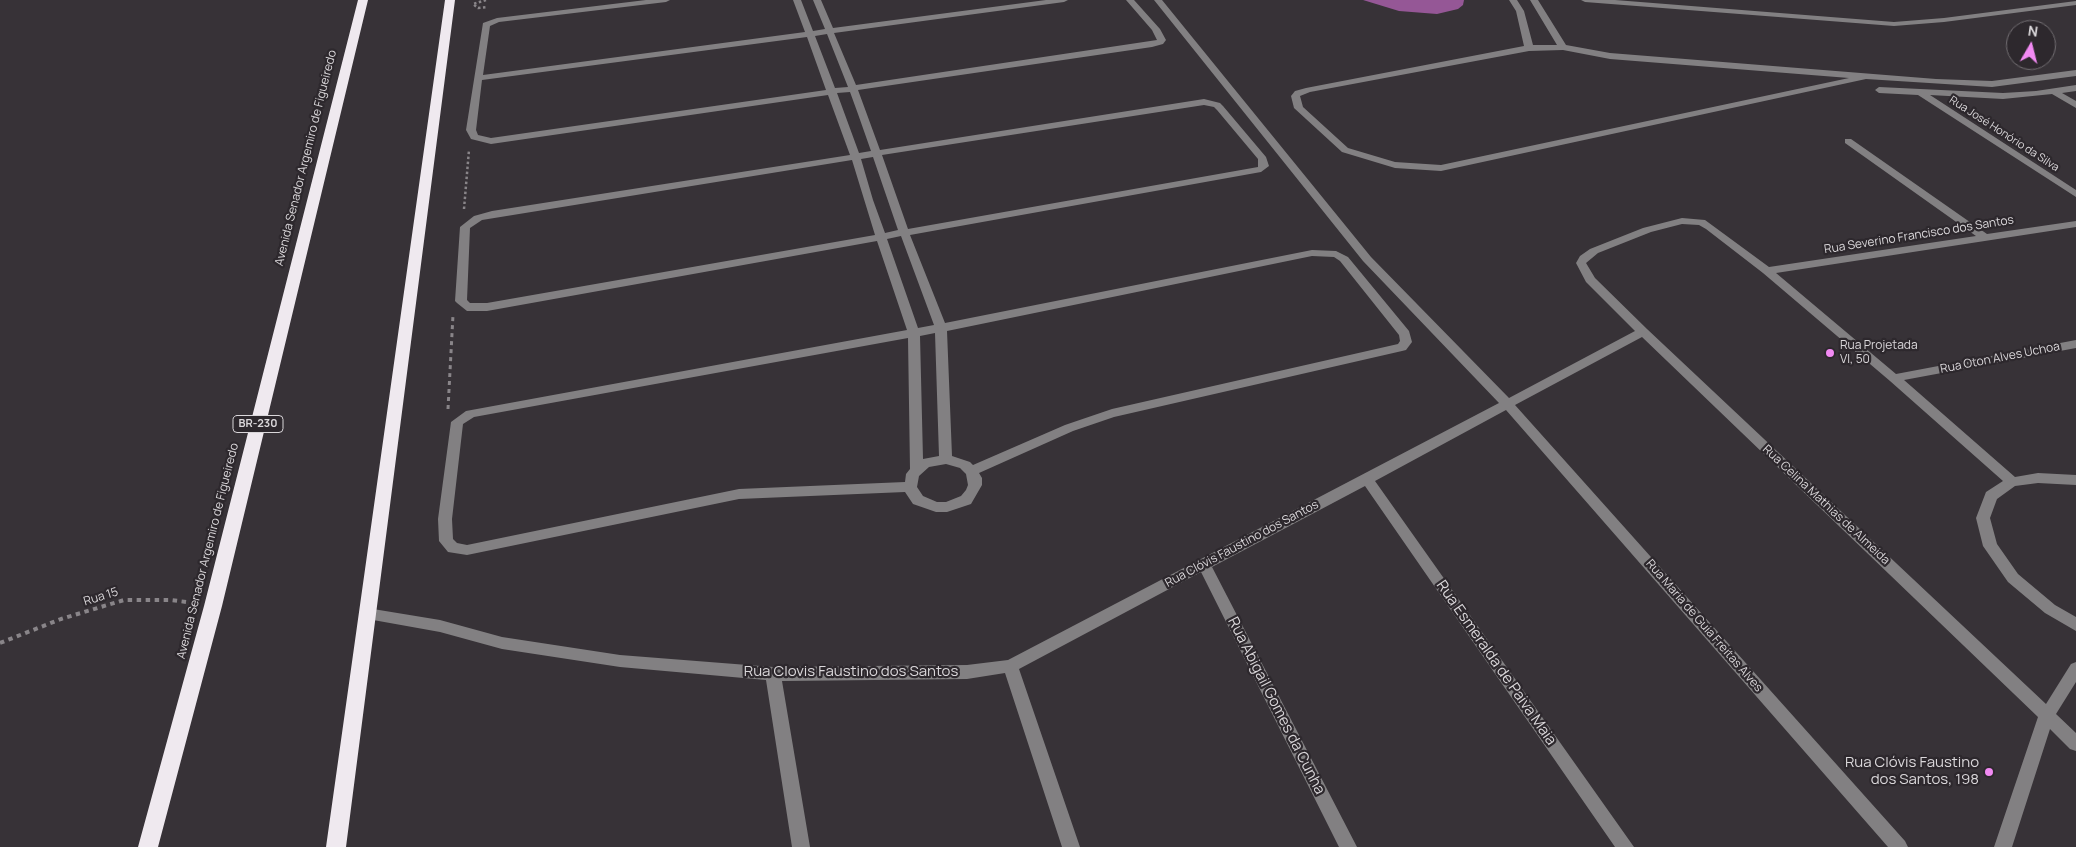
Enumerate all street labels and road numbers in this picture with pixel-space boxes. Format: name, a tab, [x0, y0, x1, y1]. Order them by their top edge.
street label: Avenida Senador Argemiro de Figueiredo	[272, 49, 340, 267]
street label: Rua José Honório da Silva	[1947, 94, 2061, 174]
street label: Rua Severino Francisco dos Santos	[1823, 213, 2015, 257]
street label: Rua Oton Alves Uchoa	[1939, 339, 2061, 377]
road number: BR-230	[233, 416, 283, 432]
street label: Avenida Senador Argemiro de Figueiredo	[174, 442, 242, 660]
street label: Rua Celina Mathias de Almeida	[1759, 442, 1893, 568]
street label: Rua Clóvis Faustino dos Santos	[1163, 497, 1321, 591]
street label: Rua Maria de Guia Freitas Alves	[1643, 557, 1765, 695]
street label: Rua Esmeralda de Paiva Maia	[1432, 577, 1560, 749]
street label: Rua 15	[82, 585, 120, 609]
street label: Rua Abigail Gomes da Cunha	[1223, 614, 1329, 798]
street label: Rua Clovis Faustino dos Santos	[744, 663, 958, 681]

